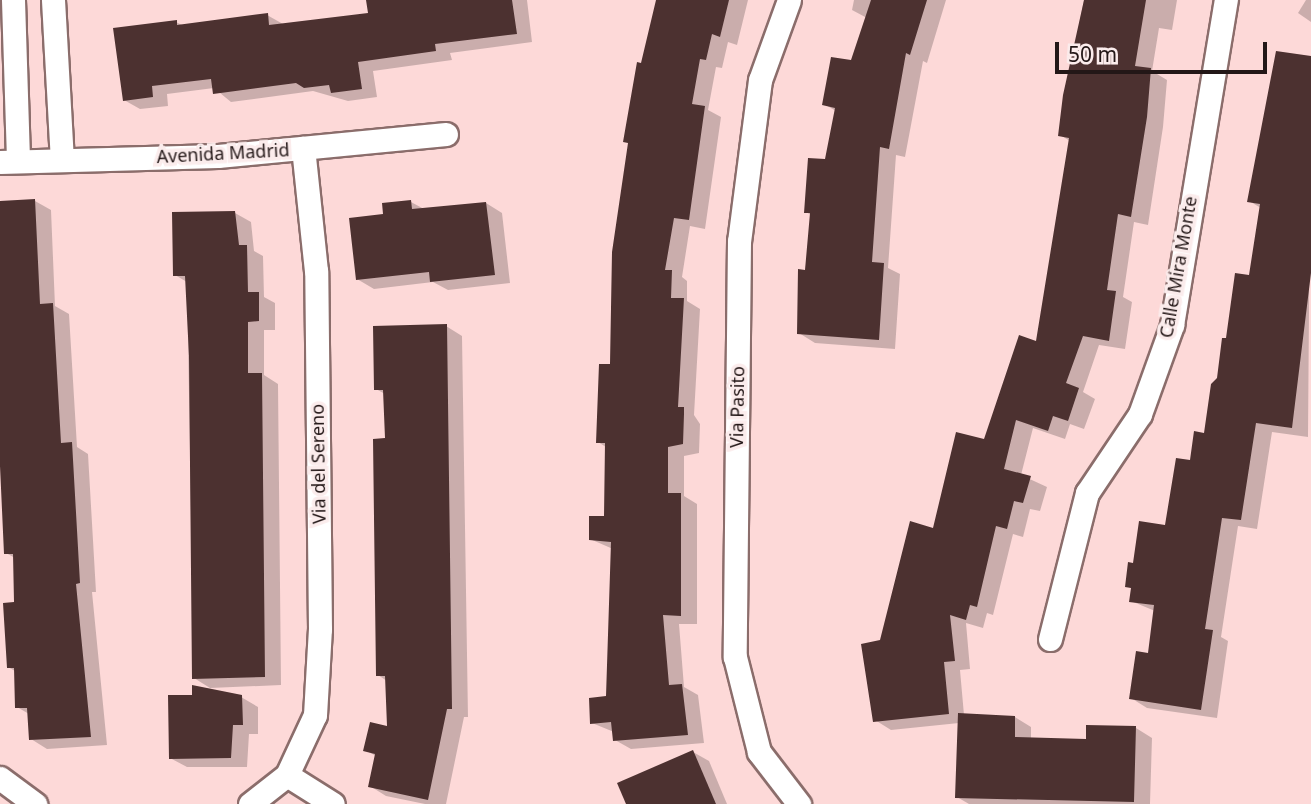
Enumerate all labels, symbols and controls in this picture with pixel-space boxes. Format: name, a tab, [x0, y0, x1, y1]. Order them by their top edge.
scale bar	[1059, 28, 1271, 72]
text: 50 m	[1068, 40, 1117, 68]
street label: Avenida Madrid	[156, 139, 290, 167]
street label: Calle Mira Monte	[1155, 195, 1201, 339]
street label: Via Pasito	[725, 366, 749, 448]
street label: Via del Sereno	[306, 404, 330, 524]

